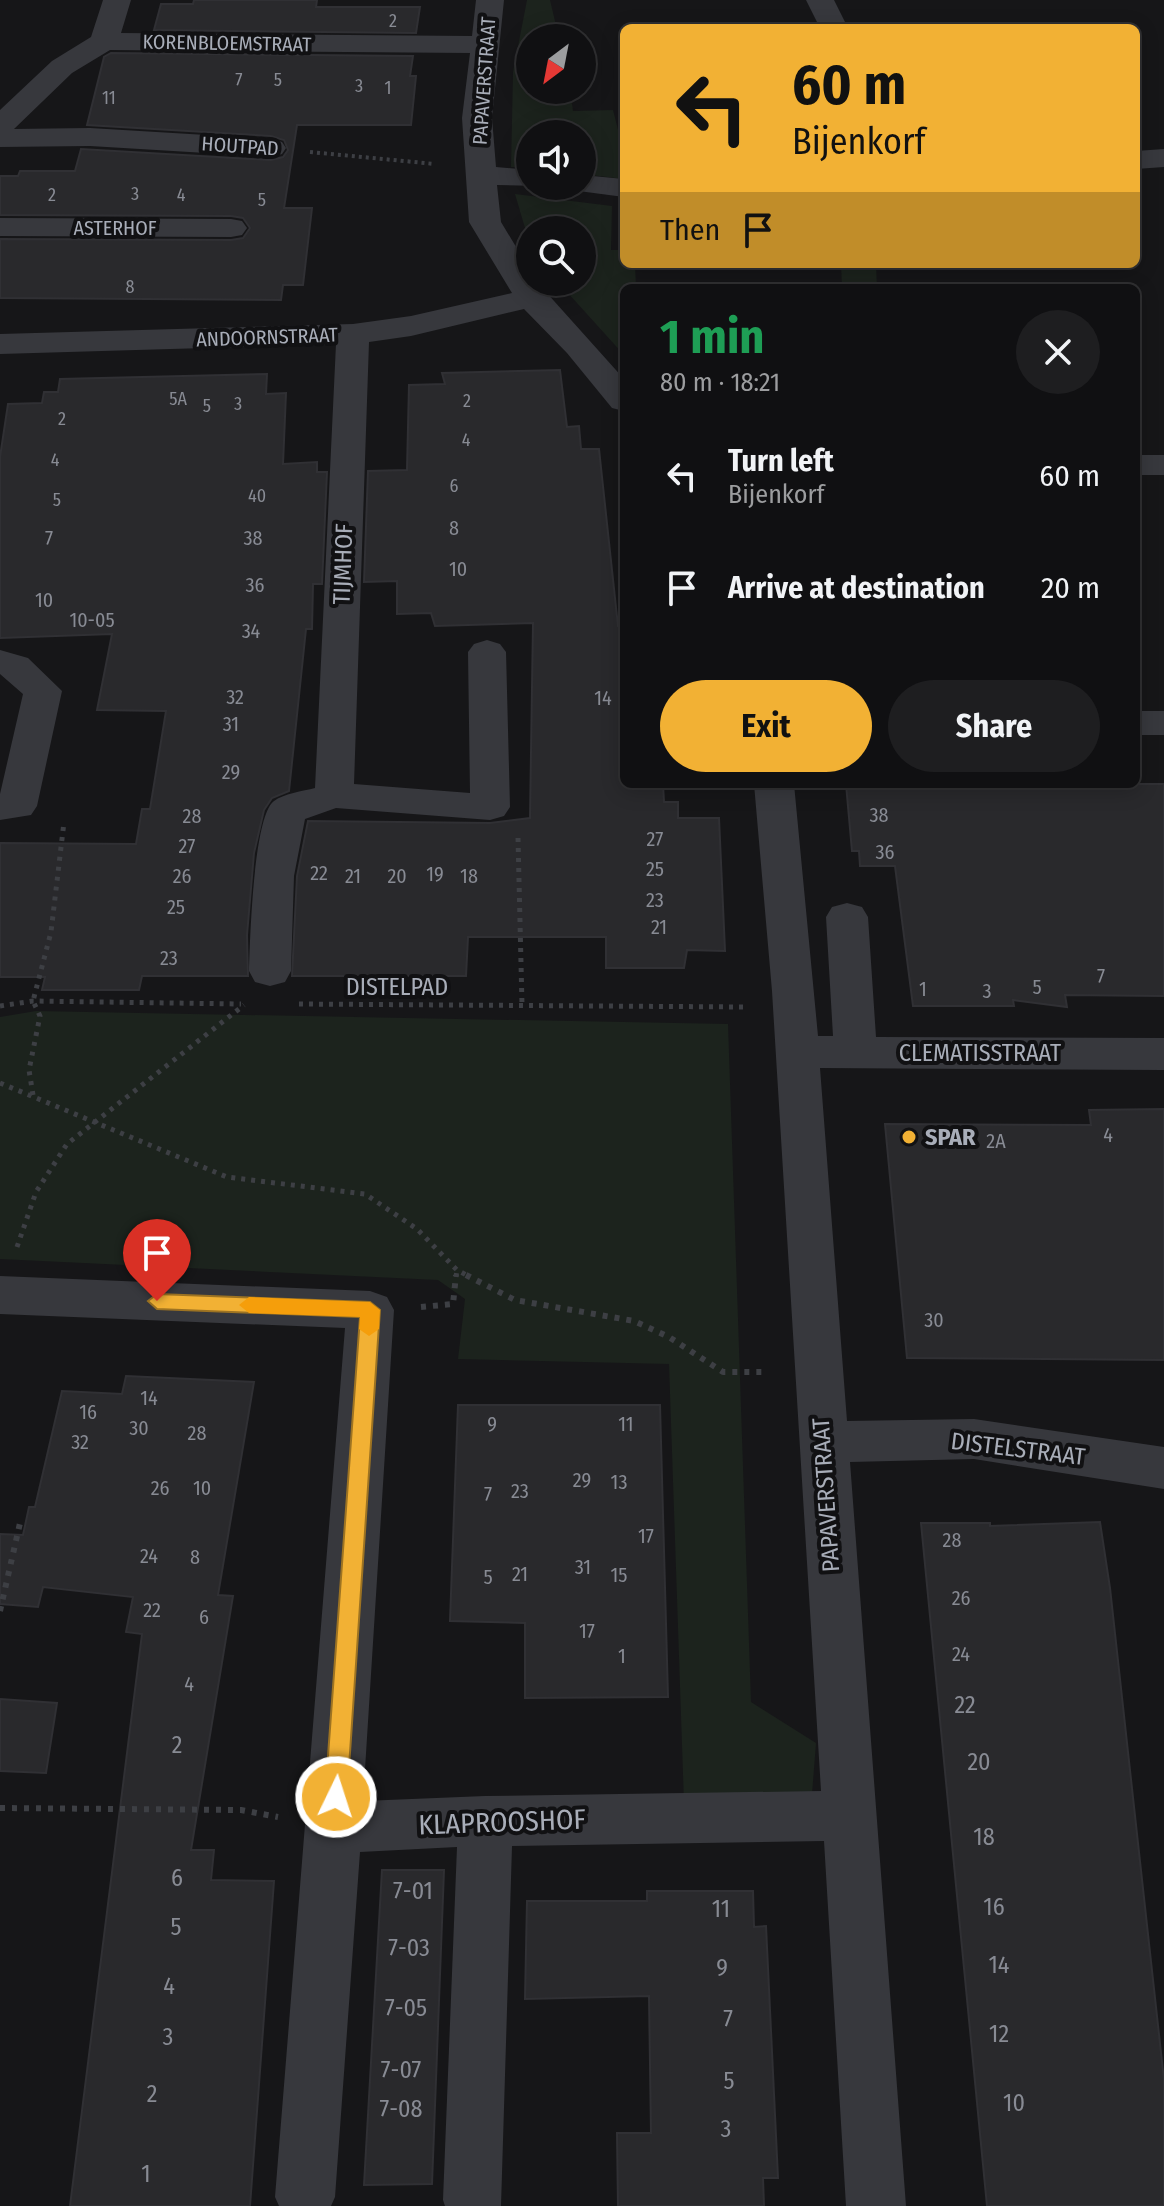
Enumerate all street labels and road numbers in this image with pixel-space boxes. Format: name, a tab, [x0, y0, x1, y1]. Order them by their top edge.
street label: PAPAVERSTRAAT	[468, 15, 501, 146]
street label: KORENBLOEMSTRAAT	[142, 30, 312, 56]
street label: HOUTPAD	[201, 131, 279, 161]
street label: ASTERHOF	[74, 216, 157, 240]
street label: ANDOORNSTRAAT	[196, 323, 339, 351]
street label: TIJMHOF	[328, 522, 358, 605]
street label: DISTELPAD	[346, 973, 448, 1001]
street label: CLEMATISSTRAAT	[899, 1039, 1061, 1067]
street label: PAPAVERSTRAAT	[807, 1417, 845, 1573]
street label: DISTELSTRAAT	[949, 1427, 1087, 1471]
street label: KLAPROOSHOF	[418, 1803, 586, 1841]

